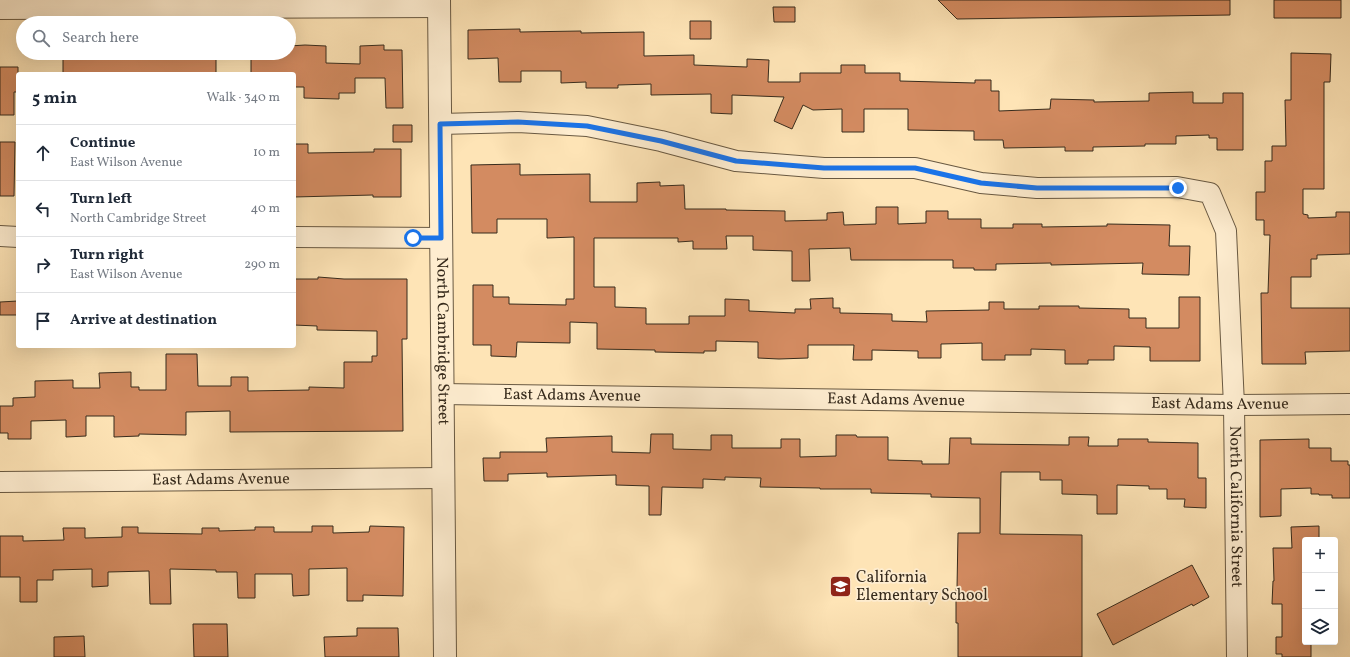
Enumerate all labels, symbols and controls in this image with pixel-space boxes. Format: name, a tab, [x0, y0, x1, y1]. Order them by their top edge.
search box	[16, 16, 296, 60]
icon: search	[30, 27, 52, 49]
text: Search here	[62, 28, 139, 49]
text: 5 min	[32, 87, 77, 110]
text: Walk · 340 m	[207, 89, 280, 107]
text: Continue	[70, 133, 135, 154]
icon: ahead	[32, 142, 54, 164]
text: 10 m	[253, 144, 280, 162]
text: East Wilson Avenue	[70, 154, 182, 172]
route end	[1169, 179, 1187, 197]
text: Turn left	[70, 189, 132, 210]
icon: left	[32, 198, 54, 220]
text: 40 m	[251, 200, 280, 218]
text: North Cambridge Street	[70, 210, 207, 228]
route start	[404, 229, 422, 247]
text: Turn right	[70, 245, 144, 266]
icon: right	[32, 254, 54, 276]
text: 290 m	[244, 256, 280, 274]
street label: North Cambridge Street	[430, 257, 454, 426]
text: East Wilson Avenue	[70, 266, 182, 284]
icon: arrive	[32, 310, 54, 332]
text: Arrive at destination	[70, 310, 217, 331]
street label: East Adams Avenue	[503, 384, 641, 408]
street label: East Adams Avenue	[827, 388, 965, 412]
street label: East Adams Avenue	[1151, 393, 1289, 416]
street label: North California Street	[1223, 426, 1247, 588]
street label: East Adams Avenue	[152, 468, 290, 492]
map controls	[1302, 537, 1338, 645]
button: +	[1302, 537, 1338, 573]
place label: California Elementary School	[856, 567, 988, 607]
button: −	[1302, 573, 1338, 609]
school or university icon: California Elementary School	[828, 574, 854, 600]
button: layers	[1302, 609, 1338, 645]

